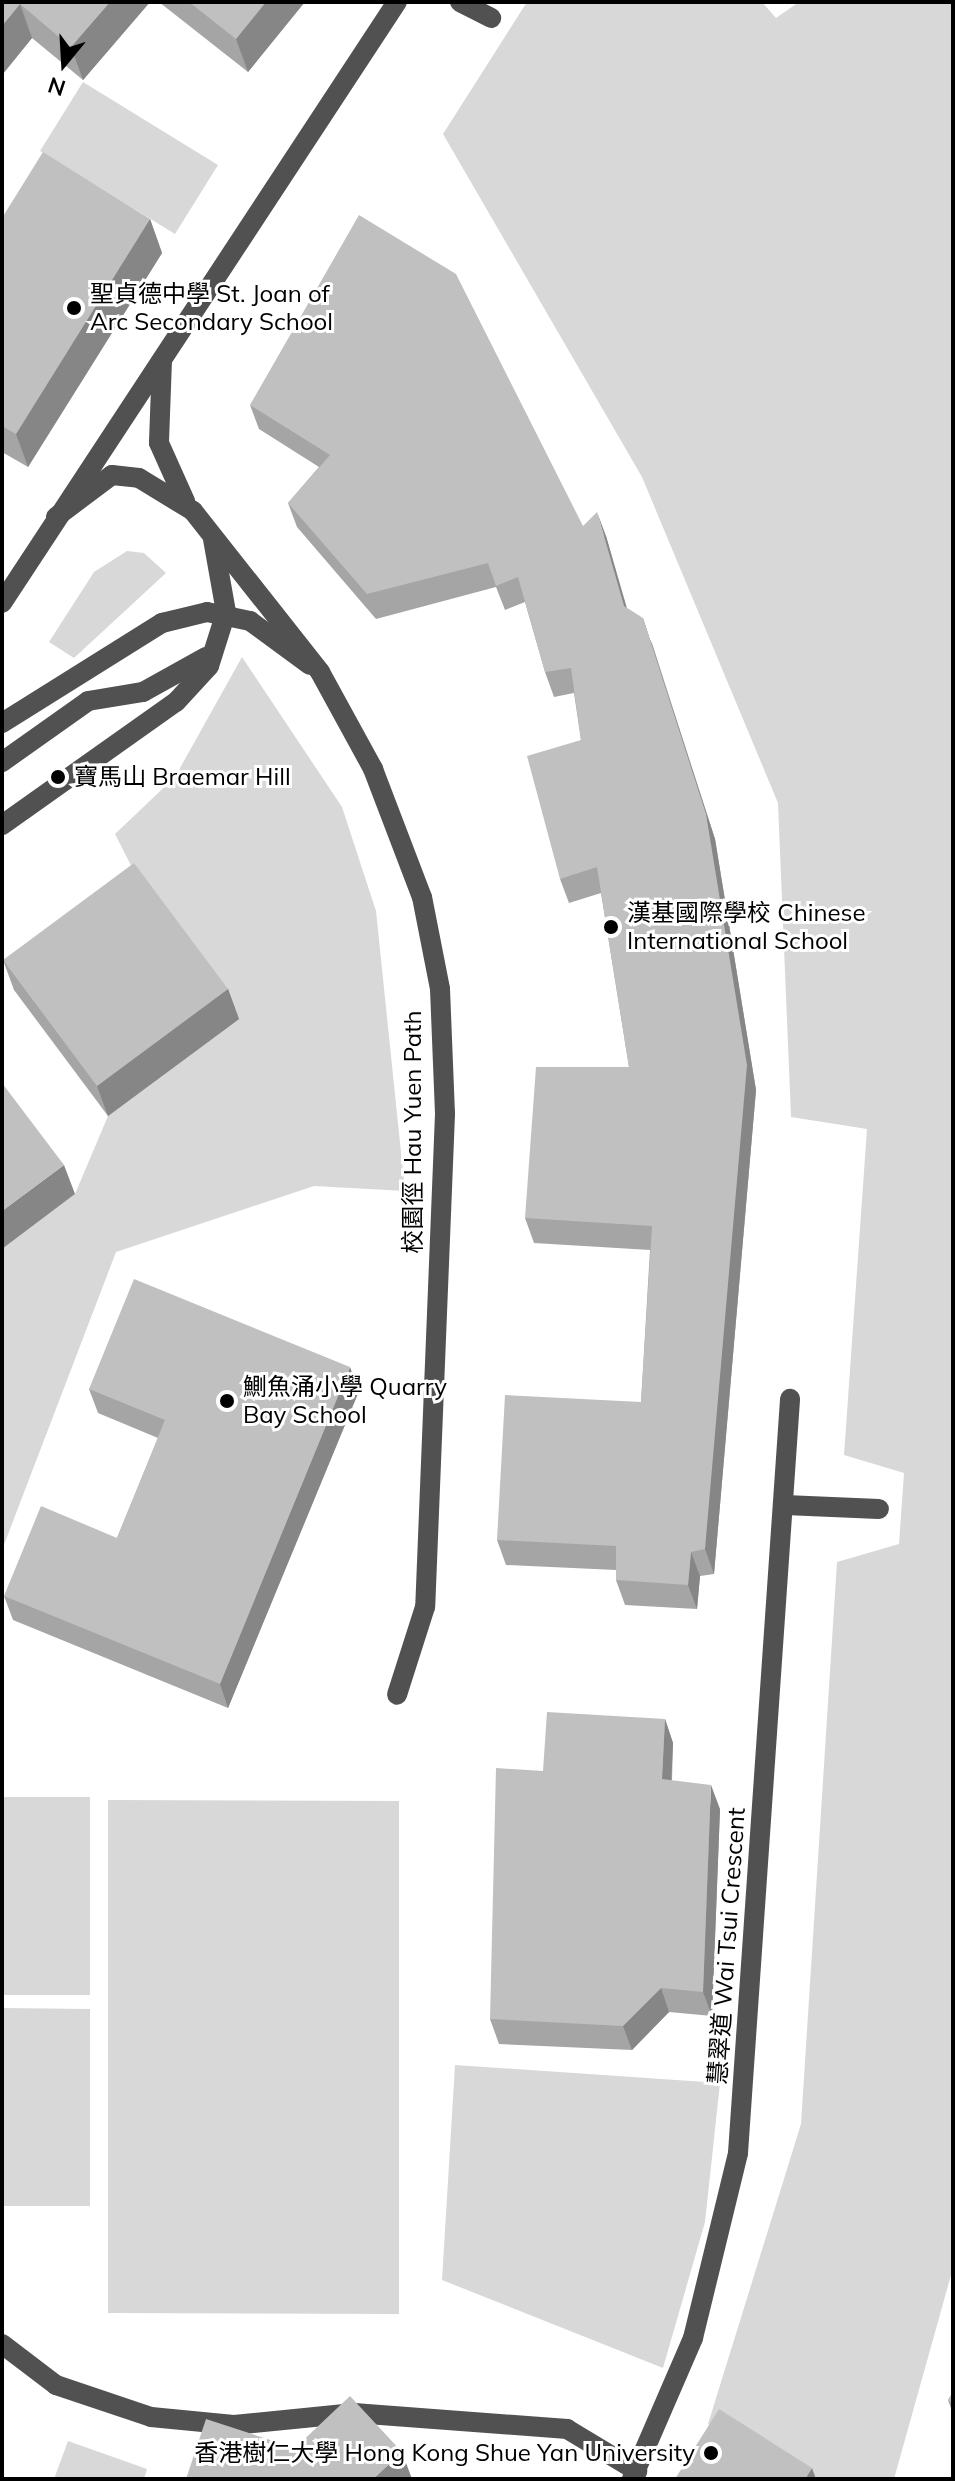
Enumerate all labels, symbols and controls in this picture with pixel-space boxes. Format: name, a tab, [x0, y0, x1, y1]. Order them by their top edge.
north arrow	[24, 24, 104, 104]
text: N	[44, 71, 69, 103]
place label: 聖貞德中學 St. Joan of Arc Secondary School	[90, 280, 333, 336]
marker: 聖貞德中學 St. Joan of Arc Secondary School	[65, 299, 83, 317]
place label: 寶馬山 Braemar Hill	[74, 763, 291, 791]
marker: 寶馬山 Braemar Hill	[49, 768, 67, 786]
place label: 漢基國際學校 Chinese International School	[627, 899, 866, 955]
marker: 漢基國際學校 Chinese International School	[602, 918, 620, 936]
street label: 校園徑 Hau Yuen Path	[399, 1010, 427, 1254]
place label: 鰂魚涌小學 Quarry Bay School	[243, 1373, 447, 1429]
marker: 鰂魚涌小學 Quarry Bay School	[218, 1392, 236, 1410]
street label: 慧翠道 Wai Tsui Crescent	[703, 1807, 751, 2085]
place label: 香港樹仁大學 Hong Kong Shue Yan University	[194, 2439, 695, 2467]
marker: 香港樹仁大學 Hong Kong Shue Yan University	[702, 2444, 720, 2462]

